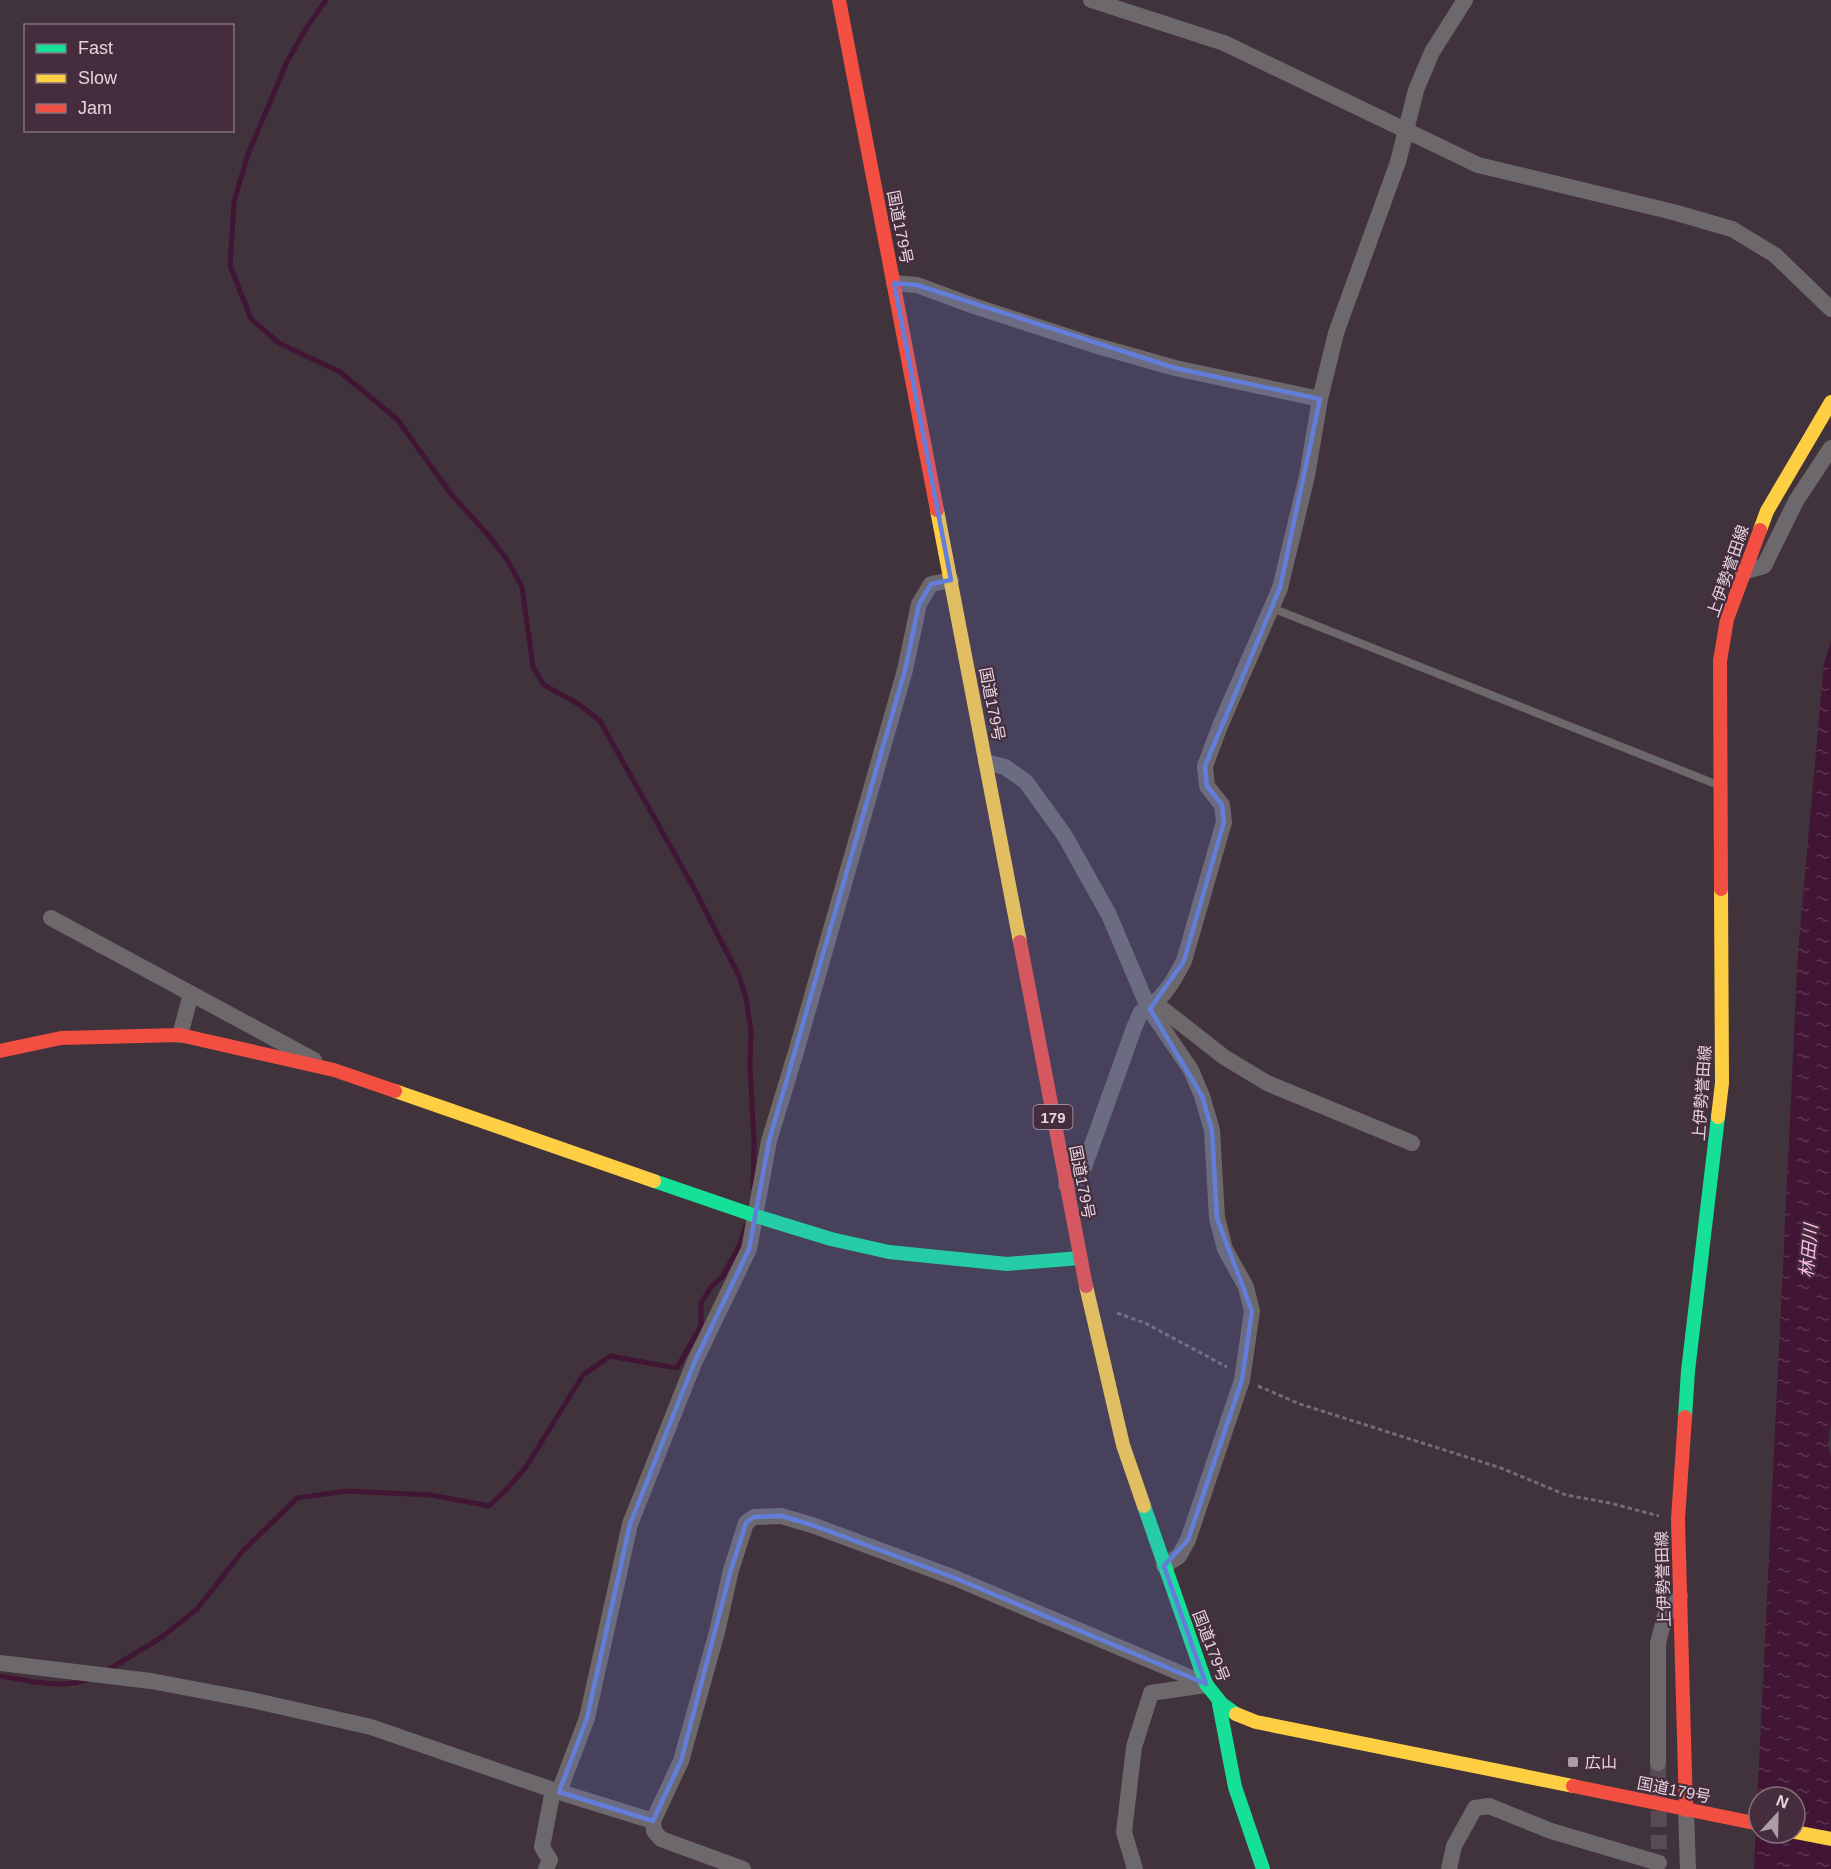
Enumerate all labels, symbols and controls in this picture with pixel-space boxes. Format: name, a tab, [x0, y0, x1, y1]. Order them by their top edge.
legend	[24, 24, 234, 132]
text: Fast	[78, 38, 113, 58]
text: Slow	[78, 68, 118, 88]
text: Jam	[78, 98, 112, 118]
street label: 国道179号	[885, 189, 915, 265]
street label: 上伊勢誉田線	[1704, 523, 1752, 619]
street label: 国道179号	[977, 666, 1007, 742]
street label: 上伊勢誉田線	[1690, 1045, 1714, 1141]
road number: 179	[1034, 1105, 1072, 1129]
street label: 国道179号	[1067, 1144, 1097, 1220]
water label: 林田川	[1797, 1221, 1821, 1279]
street label: 上伊勢誉田線	[1653, 1531, 1673, 1627]
street label: 国道179号	[1190, 1608, 1232, 1684]
place label: 広山	[1585, 1754, 1617, 1771]
marker: 広山	[1566, 1755, 1580, 1769]
street label: 国道179号	[1636, 1775, 1712, 1805]
north arrow	[1747, 1785, 1807, 1845]
text: N	[1774, 1792, 1791, 1812]

